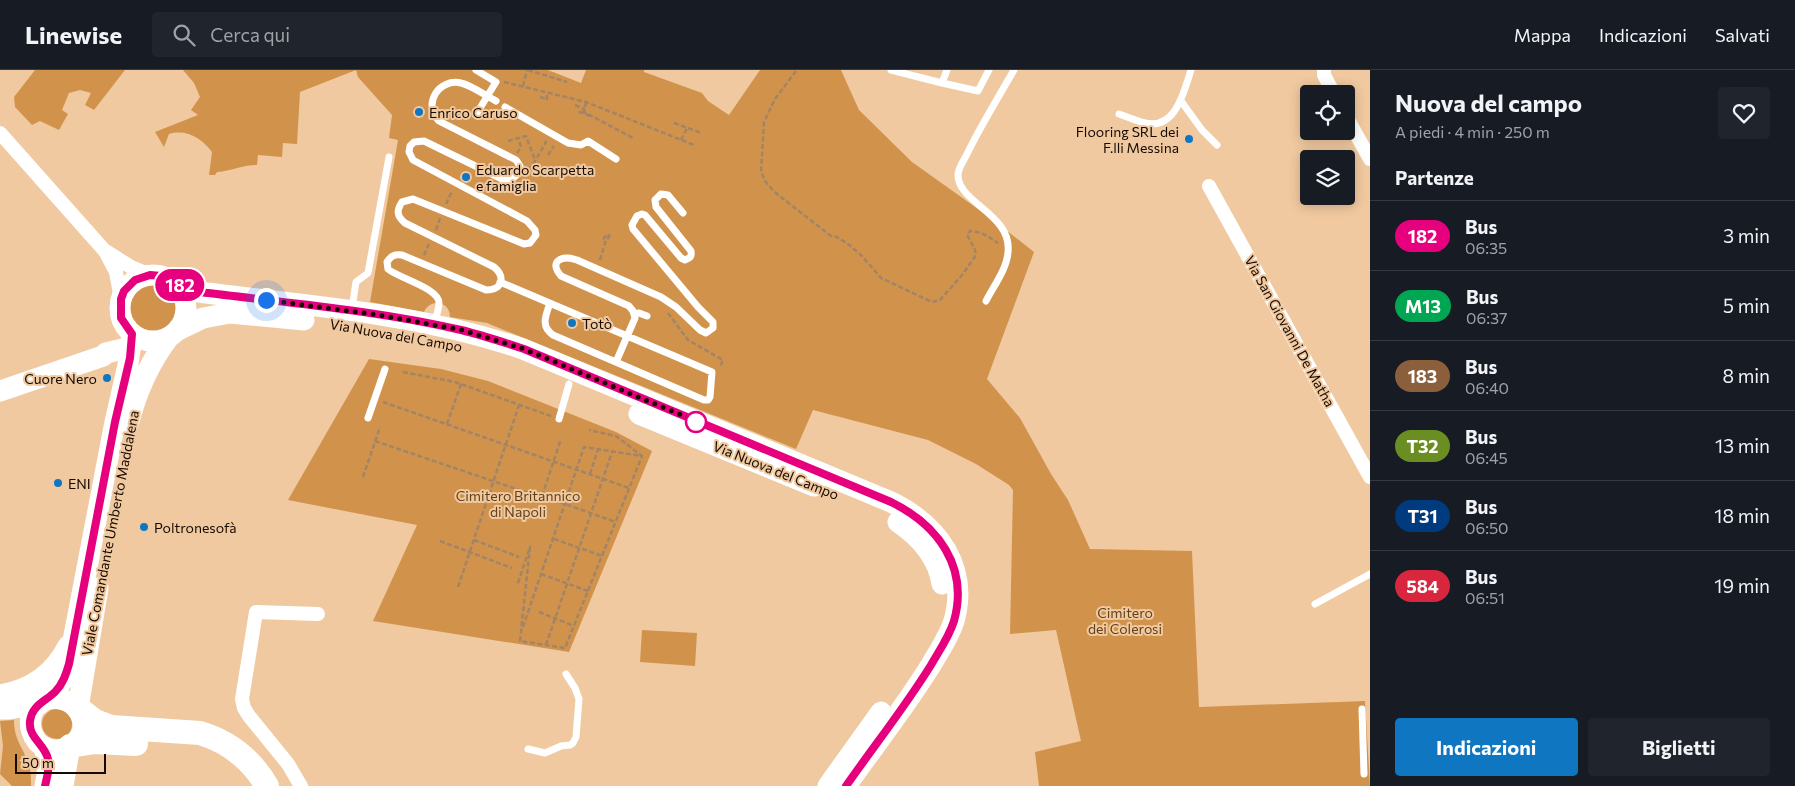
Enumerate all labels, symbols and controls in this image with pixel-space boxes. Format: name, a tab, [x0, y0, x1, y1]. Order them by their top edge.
search box	[152, 12, 502, 57]
text: Linewise	[25, 20, 122, 49]
icon: search	[170, 21, 198, 49]
text: Cerca qui	[210, 23, 290, 46]
text: Mappa	[1514, 24, 1571, 46]
text: Indicazioni	[1599, 24, 1687, 46]
text: Salvati	[1715, 24, 1770, 46]
map controls	[1300, 85, 1355, 205]
button: locate	[1300, 85, 1355, 140]
button: heart	[1718, 87, 1770, 139]
text: Nuova del campo	[1395, 88, 1582, 117]
place label: Enrico Caruso	[429, 104, 518, 121]
marker: Enrico Caruso	[413, 106, 425, 118]
text: A piedi · 4 min · 250 m	[1395, 122, 1550, 141]
place label: Flooring SRL dei F.lli Messina	[1076, 123, 1179, 156]
marker: Flooring SRL dei F.lli Messina	[1183, 133, 1195, 145]
button: layers	[1300, 150, 1355, 205]
place label: Eduardo Scarpetta e famiglia	[476, 161, 594, 194]
text: Partenze	[1395, 166, 1474, 189]
marker: Eduardo Scarpetta e famiglia	[460, 171, 472, 183]
text: Bus	[1465, 215, 1497, 238]
text: 3 min	[1723, 224, 1770, 247]
text: 182	[1408, 225, 1437, 247]
text: 06:35	[1465, 238, 1507, 257]
street label: Via San Giovanni De Matha	[1241, 252, 1339, 410]
line badge: 182	[151, 269, 209, 301]
text: 182	[165, 274, 195, 296]
text: Bus	[1466, 285, 1498, 308]
your location	[254, 288, 279, 313]
text: 5 min	[1723, 294, 1770, 317]
text: M13	[1405, 295, 1441, 317]
text: 06:37	[1466, 308, 1507, 327]
street label: Via Nuova del Campo	[328, 315, 464, 355]
place label: Totò	[582, 315, 612, 332]
marker: Totò	[566, 317, 578, 329]
text: Bus	[1465, 355, 1497, 378]
text: 8 min	[1722, 364, 1770, 387]
text: 183	[1408, 365, 1437, 387]
place label: Cuore Nero	[24, 370, 97, 387]
marker: Cuore Nero	[101, 372, 113, 384]
text: 06:40	[1465, 378, 1509, 397]
street label: Viale Comandante Umberto Maddalena	[78, 409, 142, 657]
unlabelled marker	[685, 411, 707, 433]
text: Bus	[1465, 425, 1497, 448]
text: 13 min	[1715, 434, 1770, 457]
text: T32	[1406, 435, 1439, 457]
street label: Via Nuova del Campo	[711, 437, 841, 503]
text: 06:45	[1465, 448, 1508, 467]
place label: ENI	[68, 475, 91, 492]
marker: ENI	[52, 477, 64, 489]
park label: Cimitero Britannico di Napoli	[456, 487, 580, 520]
text: Bus	[1465, 495, 1497, 518]
text: 18 min	[1714, 504, 1770, 527]
text: T31	[1407, 505, 1438, 527]
text: 06:50	[1465, 518, 1509, 537]
place label: Poltronesofà	[154, 519, 237, 536]
marker: Poltronesofà	[138, 521, 150, 533]
text: Bus	[1465, 565, 1497, 588]
text: 19 min	[1714, 574, 1770, 597]
text: 584	[1406, 575, 1439, 597]
text: 06:51	[1465, 588, 1505, 607]
park label: Cimitero dei Colerosi	[1088, 604, 1162, 637]
button: Indicazioni	[1395, 718, 1578, 776]
button: Biglietti	[1588, 718, 1770, 776]
scale bar	[15, 751, 106, 774]
text: 50 m	[22, 754, 54, 771]

